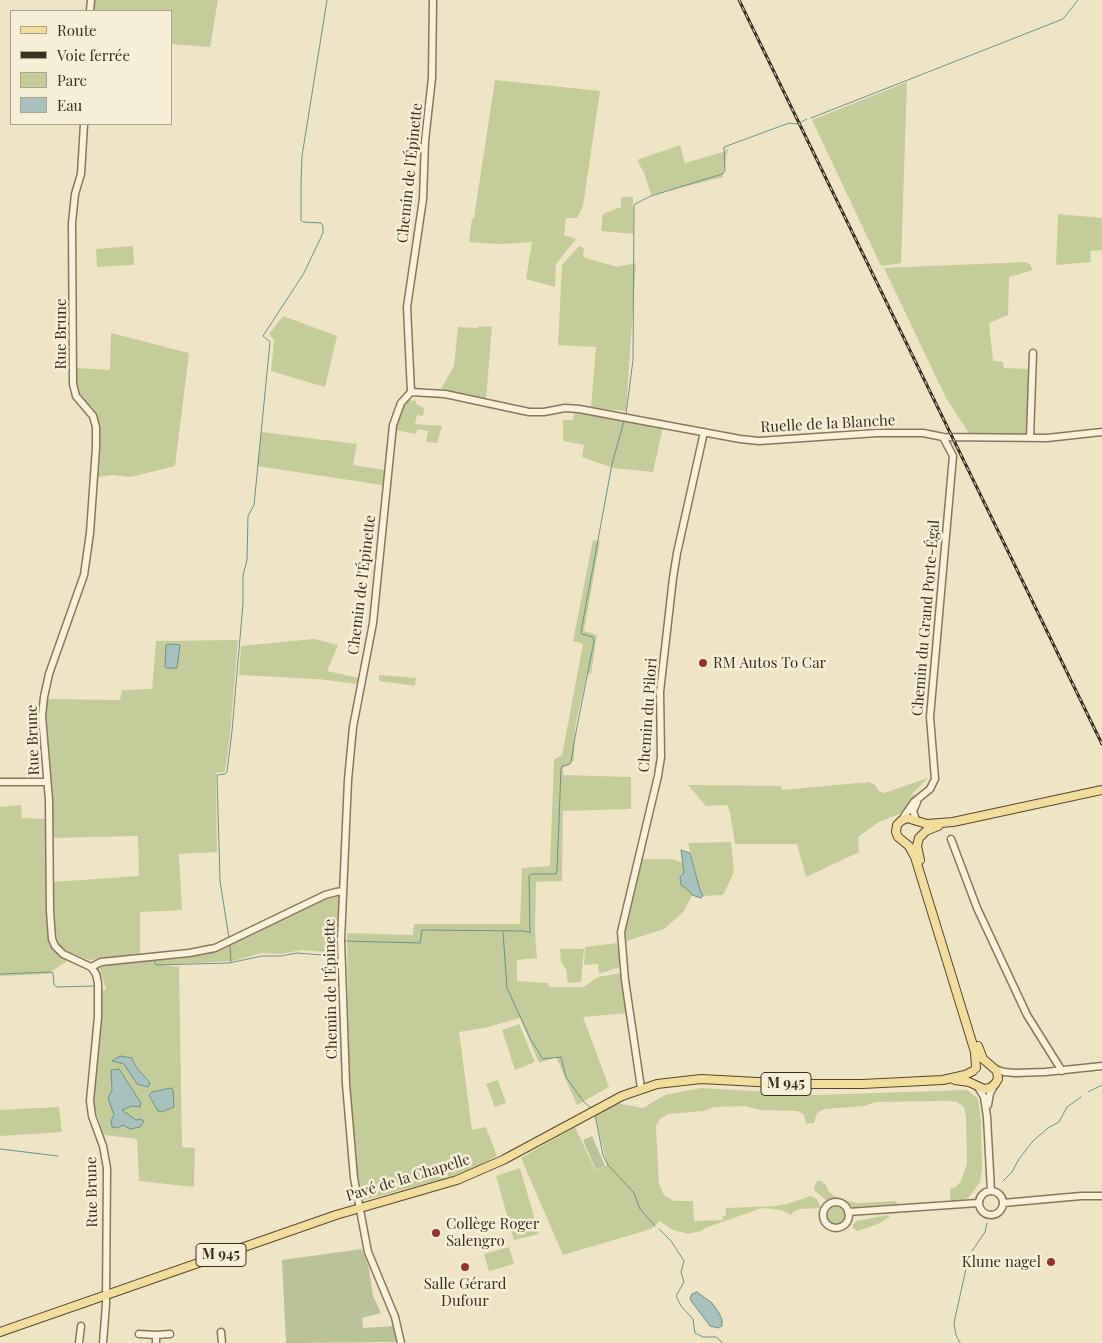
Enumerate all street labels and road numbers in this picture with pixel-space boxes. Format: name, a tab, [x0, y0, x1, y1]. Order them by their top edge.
street label: Chemin de l'Épinette	[394, 102, 426, 244]
street label: Rue Brune	[52, 299, 70, 369]
street label: Ruelle de la Blanche	[760, 411, 896, 437]
street label: Chemin de l'Épinette	[344, 514, 380, 656]
street label: Chemin du Grand Porte-Égal	[908, 519, 944, 717]
street label: Chemin du Pilori	[635, 657, 661, 773]
street label: Rue Brune	[23, 704, 43, 776]
street label: Chemin de l'Épinette	[321, 919, 341, 1059]
road number: M 945	[761, 1072, 811, 1096]
street label: Pavé de la Chapelle	[344, 1151, 472, 1205]
street label: Rue Brune	[82, 1156, 102, 1228]
road number: M 945	[196, 1244, 246, 1266]

